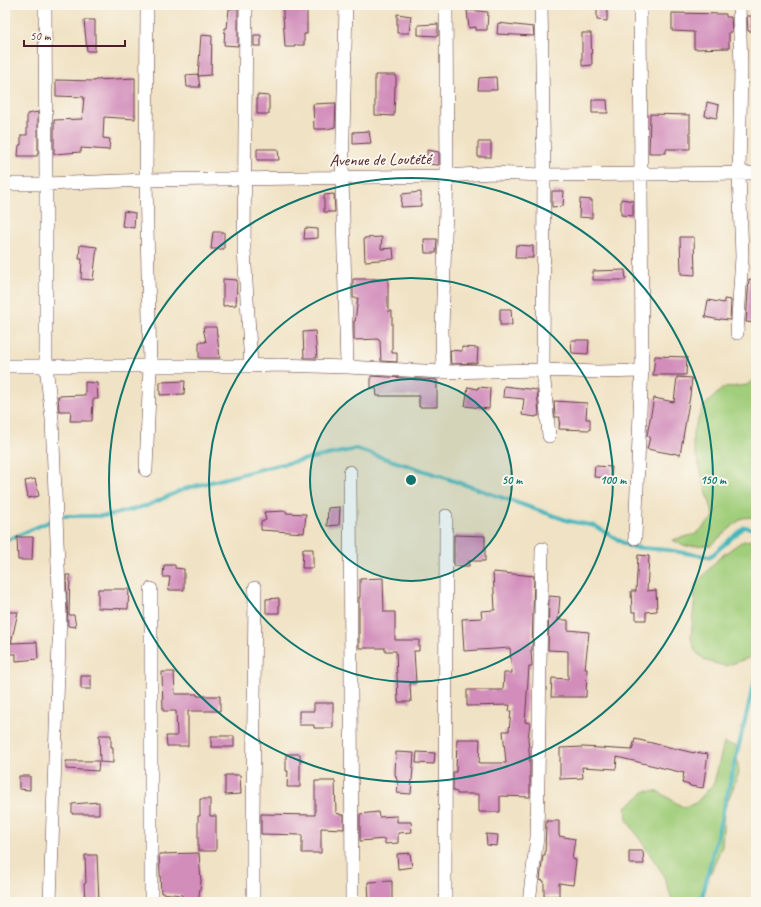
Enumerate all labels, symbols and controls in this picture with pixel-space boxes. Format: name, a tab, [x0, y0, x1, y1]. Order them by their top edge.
scale bar	[24, 22, 125, 48]
text: 50 m	[30, 28, 52, 44]
street label: Avenue de Loutété	[329, 148, 433, 171]
text: 50 m	[502, 472, 523, 488]
text: 100 m	[600, 472, 627, 488]
text: 150 m	[700, 472, 727, 488]
centre of rings	[404, 473, 418, 487]

